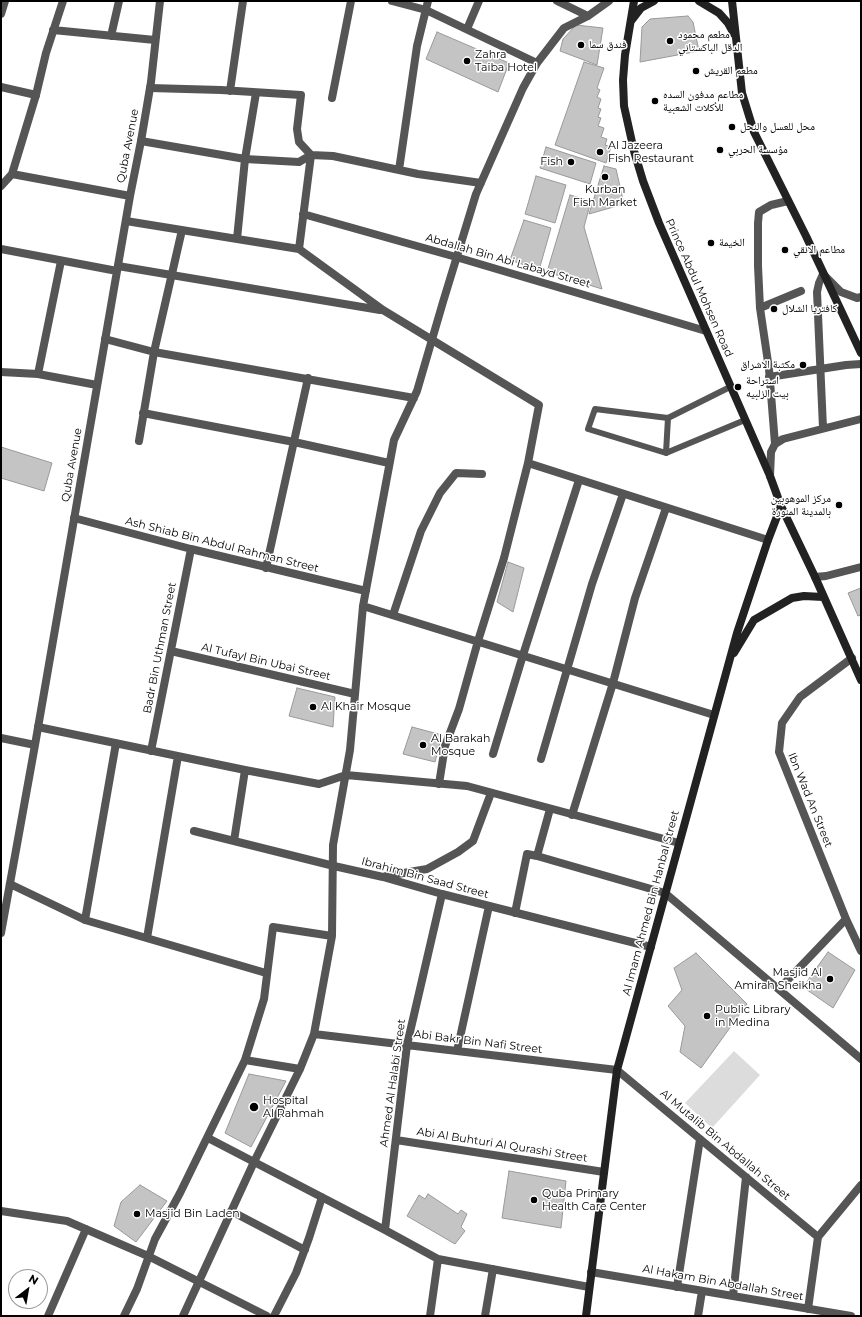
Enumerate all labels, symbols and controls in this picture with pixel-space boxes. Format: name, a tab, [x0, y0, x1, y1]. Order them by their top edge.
place label: مطعم محمود الدقل الباكستاني	[678, 28, 742, 54]
marker: مطعم محمود الدقل الباكستاني	[665, 36, 675, 46]
place label: فندق سما	[589, 38, 627, 52]
marker: فندق سما	[576, 40, 586, 50]
place label: Zahra Taiba Hotel	[475, 48, 537, 74]
marker: Zahra Taiba Hotel	[462, 56, 472, 66]
place label: مطعم القريش	[704, 64, 758, 78]
marker: مطعم القريش	[691, 66, 701, 76]
place label: مطاعم مدفون السده للأكلات الشعبية	[663, 88, 743, 114]
marker: مطاعم مدفون السده للأكلات الشعبية	[650, 96, 660, 106]
street label: Quba Avenue	[114, 108, 142, 184]
place label: محل للعسل والنحل	[740, 120, 815, 134]
marker: محل للعسل والنحل	[727, 122, 737, 132]
place label: Al Jazeera Fish Restaurant	[608, 139, 694, 165]
place label: مؤسسة الحربي	[728, 143, 788, 157]
marker: مؤسسة الحربي	[715, 145, 725, 155]
marker: Al Jazeera Fish Restaurant	[595, 147, 605, 157]
place label: Fish	[540, 155, 563, 169]
marker: Fish	[566, 157, 576, 167]
marker: Kurban Fish Market	[600, 172, 610, 182]
place label: Kurban Fish Market	[573, 183, 637, 209]
street label: Prince Abdul Mohsen Road	[662, 217, 736, 359]
street label: Abdallah Bin Abi Labayd Street	[424, 231, 592, 291]
place label: الخيمة	[719, 236, 745, 250]
marker: الخيمة	[706, 238, 716, 248]
place label: مطاعم الانقي	[793, 243, 845, 257]
marker: مطاعم الانقي	[780, 245, 790, 255]
place label: كافتريا الشلال	[782, 302, 837, 316]
marker: كافتريا الشلال	[769, 304, 779, 314]
place label: مكتبة الاشراق	[740, 358, 795, 372]
marker: مكتبة الاشراق	[798, 360, 808, 370]
place label: استراحة بيت الزلبيه	[746, 374, 789, 400]
marker: استراحة بيت الزلبيه	[733, 382, 743, 392]
street label: Quba Avenue	[59, 427, 85, 503]
place label: مركز الموهوبين بالمدينة المنورة	[771, 492, 831, 518]
marker: مركز الموهوبين بالمدينة المنورة	[834, 500, 844, 510]
street label: Ash Shiab Bin Abdul Rahman Street	[124, 515, 320, 575]
street label: Badr Bin Uthman Street	[141, 581, 179, 715]
street label: Al Tufayl Bin Ubai Street	[200, 641, 332, 683]
place label: Al Khair Mosque	[321, 700, 411, 714]
marker: Al Khair Mosque	[308, 702, 318, 712]
place label: Al Barakah Mosque	[431, 732, 490, 758]
marker: Al Barakah Mosque	[418, 740, 428, 750]
street label: Ibn Wad An Street	[785, 751, 835, 849]
street label: Al Imam Ahmed Bin Hanbal Street	[620, 809, 682, 997]
street label: Ibrahim Bin Saad Street	[360, 855, 490, 901]
place label: Masjid Al Amirah Sheikha	[734, 966, 822, 992]
marker: Masjid Al Amirah Sheikha	[825, 974, 835, 984]
place label: Public Library in Medina	[715, 1003, 790, 1029]
marker: Public Library in Medina	[702, 1011, 712, 1021]
street label: Ahmed Al Halabi Street	[377, 1018, 409, 1148]
street label: Abi Bakr Bin Nafi Street	[413, 1028, 543, 1056]
street label: Al Mutalib Bin Abdallah Street	[657, 1087, 793, 1203]
place label: Hospital Al Rahmah	[263, 1094, 324, 1120]
marker: Hospital Al Rahmah	[248, 1101, 260, 1113]
street label: Abi Al Buhturi Al Qurashi Street	[416, 1125, 588, 1165]
place label: Quba Primary Health Care Center	[542, 1187, 647, 1213]
marker: Quba Primary Health Care Center	[529, 1195, 539, 1205]
place label: Masjid Bin Laden	[145, 1207, 240, 1221]
marker: Masjid Bin Laden	[132, 1209, 142, 1219]
street label: Al Hakam Bin Abdallah Street	[641, 1262, 805, 1304]
north arrow	[8, 1269, 48, 1309]
text: N	[26, 1271, 41, 1288]

